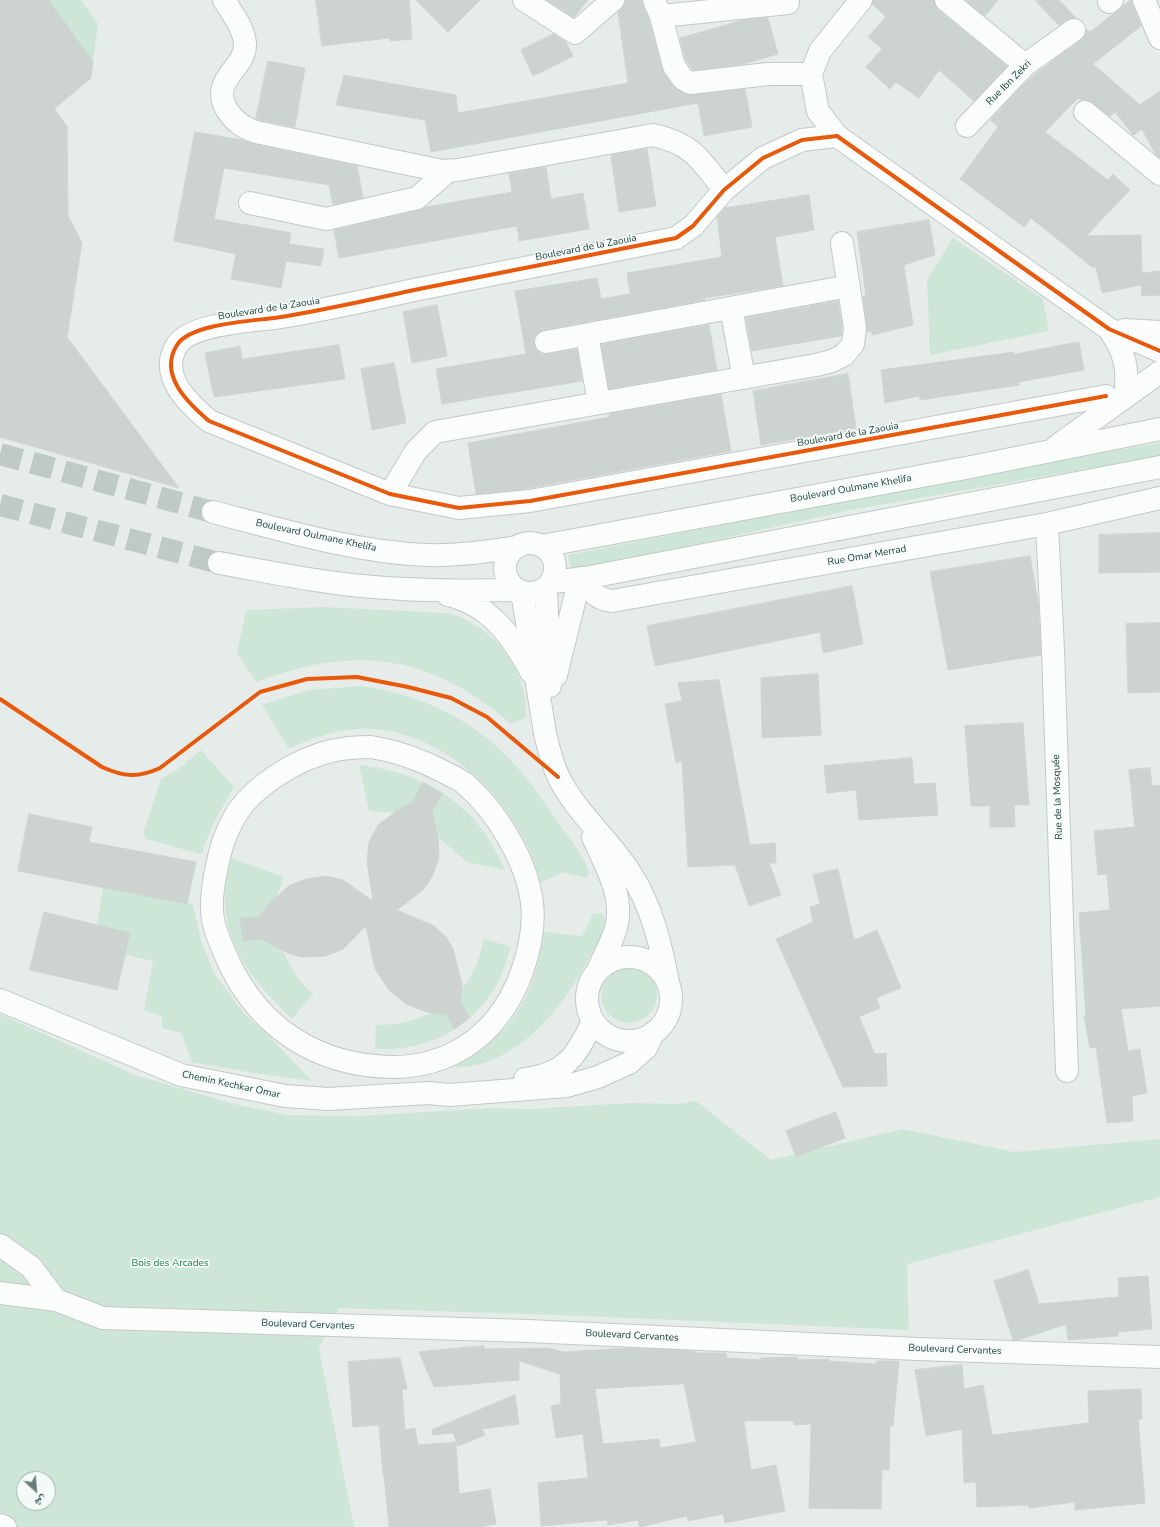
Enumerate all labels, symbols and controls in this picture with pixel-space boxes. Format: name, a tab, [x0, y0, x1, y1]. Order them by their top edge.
street label: Rue Ibn Zekri	[984, 58, 1034, 108]
street label: Boulevard de la Zaouia	[534, 232, 638, 264]
street label: Boulevard de la Zaouia	[217, 295, 321, 323]
street label: Boulevard de la Zaouia	[796, 420, 900, 450]
street label: Boulevard Oulmane Khelifa	[789, 472, 913, 506]
street label: Boulevard Oulmane Khelifa	[255, 517, 377, 555]
street label: Rue Omar Merrad	[827, 543, 907, 569]
street label: Rue de la Mosquée	[1051, 754, 1065, 840]
street label: Chemin Kechkar Omar	[181, 1069, 281, 1101]
park label: Bois des Arcades	[131, 1258, 209, 1270]
street label: Boulevard Cervantes	[261, 1317, 355, 1333]
street label: Boulevard Cervantes	[585, 1328, 679, 1344]
street label: Boulevard Cervantes	[908, 1342, 1002, 1358]
north arrow	[16, 1471, 56, 1511]
text: ش	[33, 1492, 50, 1511]

